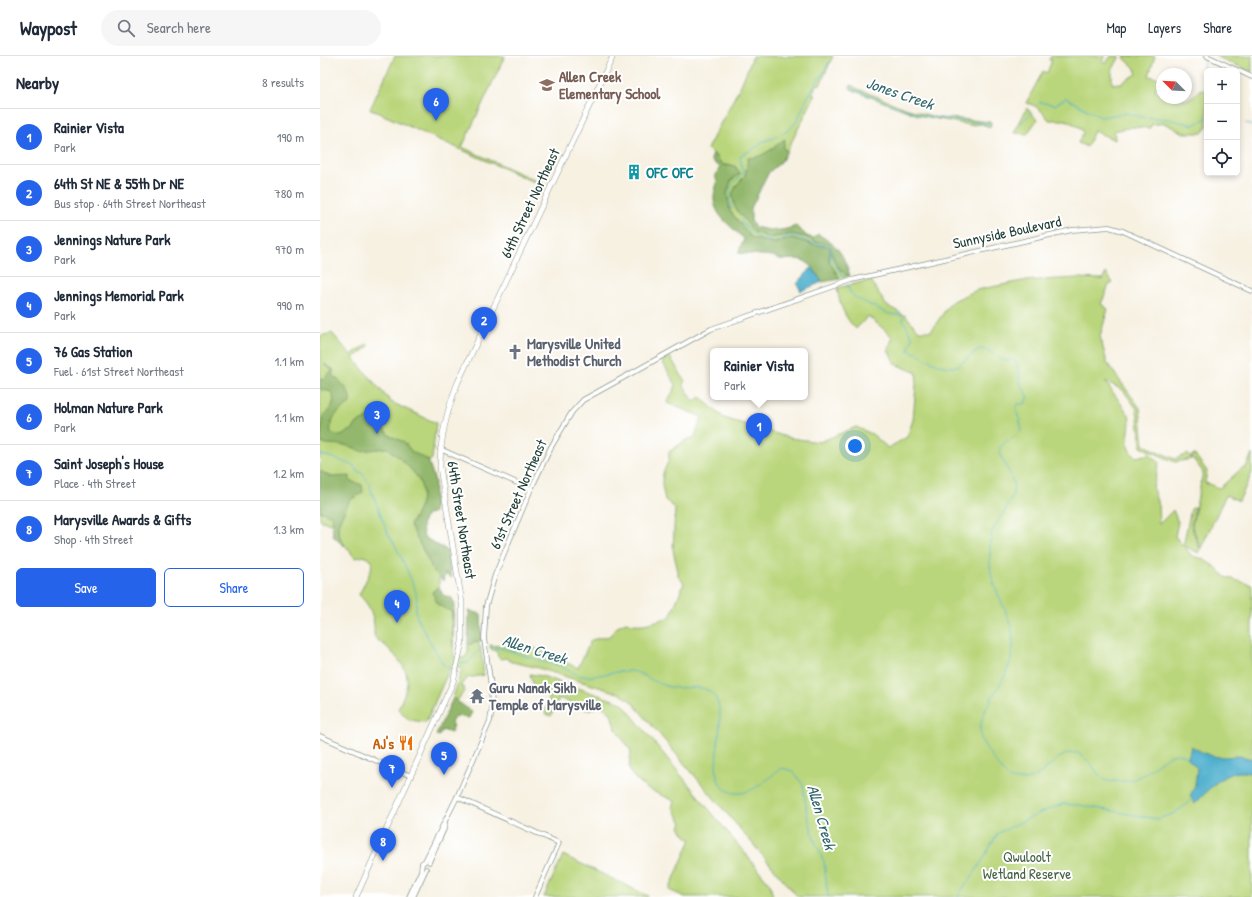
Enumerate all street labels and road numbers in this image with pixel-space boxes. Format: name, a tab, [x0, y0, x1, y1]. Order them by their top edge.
street label: 64th Street Northeast	[495, 144, 565, 261]
street label: Sunnyside Boulevard	[951, 210, 1063, 254]
street label: 61st Street Northeast	[484, 435, 552, 552]
street label: 64th Street Northeast	[442, 460, 482, 581]

